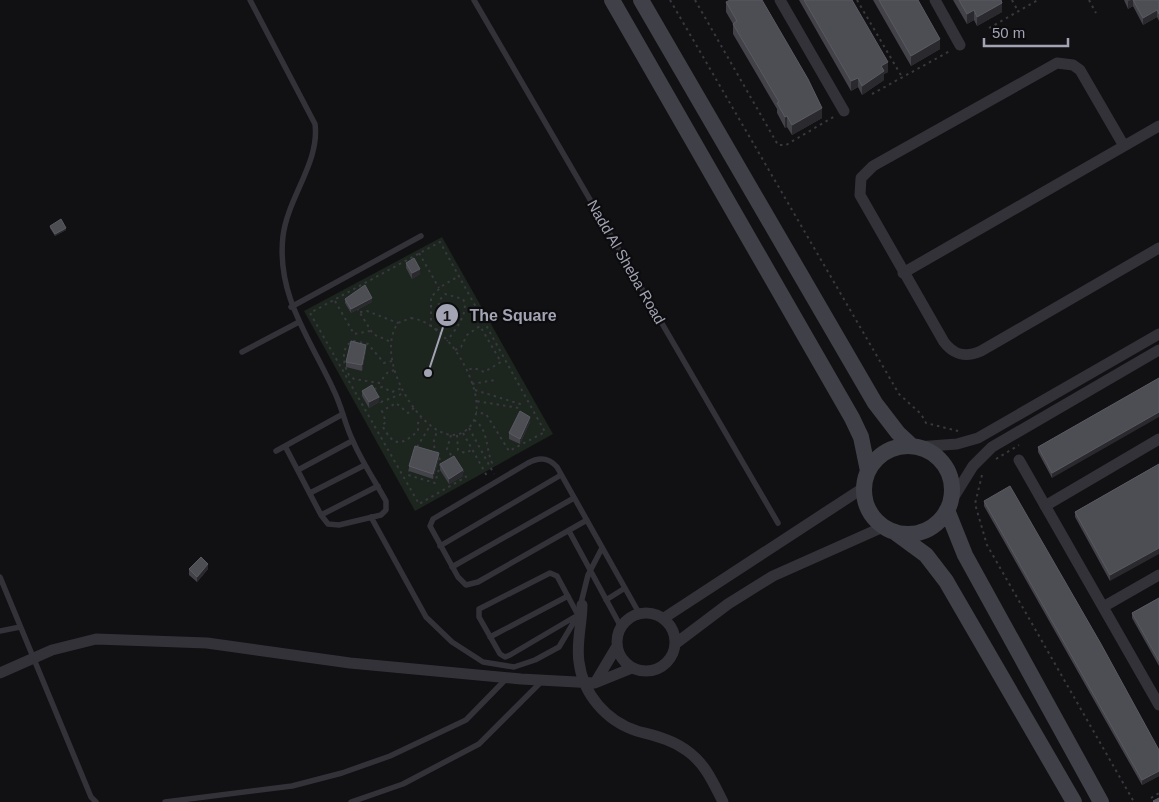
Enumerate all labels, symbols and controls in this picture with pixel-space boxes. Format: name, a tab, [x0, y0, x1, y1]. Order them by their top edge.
scale bar	[984, 15, 1068, 47]
text: 50 m	[992, 24, 1025, 41]
street label: Nadd Al Sheba Road	[584, 197, 669, 327]
callout: The Square	[434, 300, 567, 331]
text: 1	[443, 307, 451, 324]
text: The Square	[469, 307, 557, 324]

